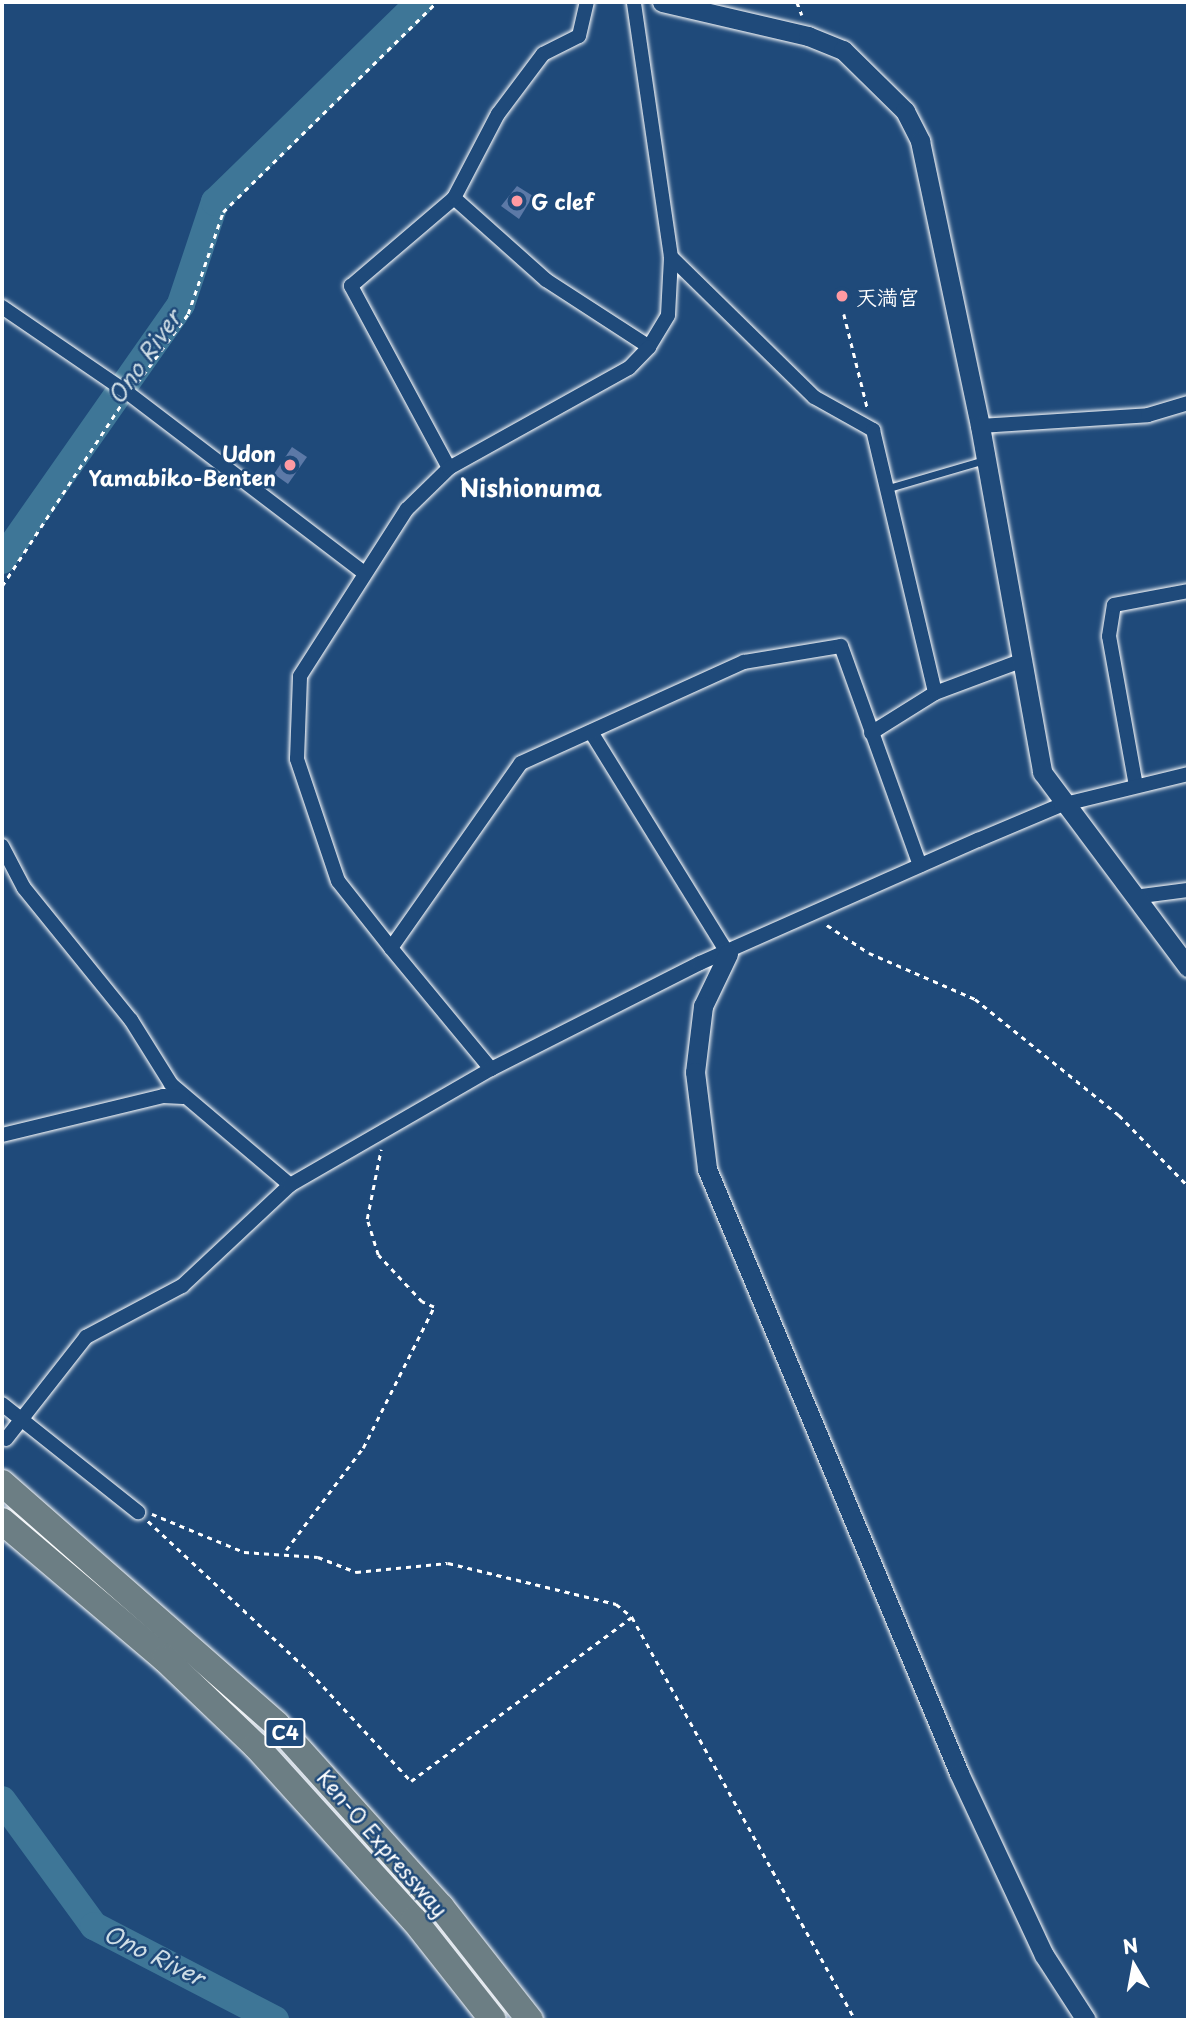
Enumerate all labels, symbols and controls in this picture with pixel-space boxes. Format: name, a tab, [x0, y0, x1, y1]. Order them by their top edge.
place label: G clef	[531, 188, 594, 214]
marker: G clef	[509, 193, 525, 209]
place label: 天満宮	[856, 283, 919, 309]
marker: 天満宮	[834, 288, 850, 304]
water label: Ono River	[101, 304, 187, 410]
place label: Udon Yamabiko-Benten	[89, 440, 276, 490]
marker: Udon Yamabiko-Benten	[282, 457, 298, 473]
district label: Nishionuma	[460, 474, 602, 502]
road number: C4	[264, 1718, 306, 1749]
street label: Ken-O Expressway	[311, 1763, 455, 1923]
water label: Ono River	[99, 1919, 209, 1991]
text: N	[1121, 1930, 1140, 1960]
north arrow	[1099, 1931, 1169, 2001]

